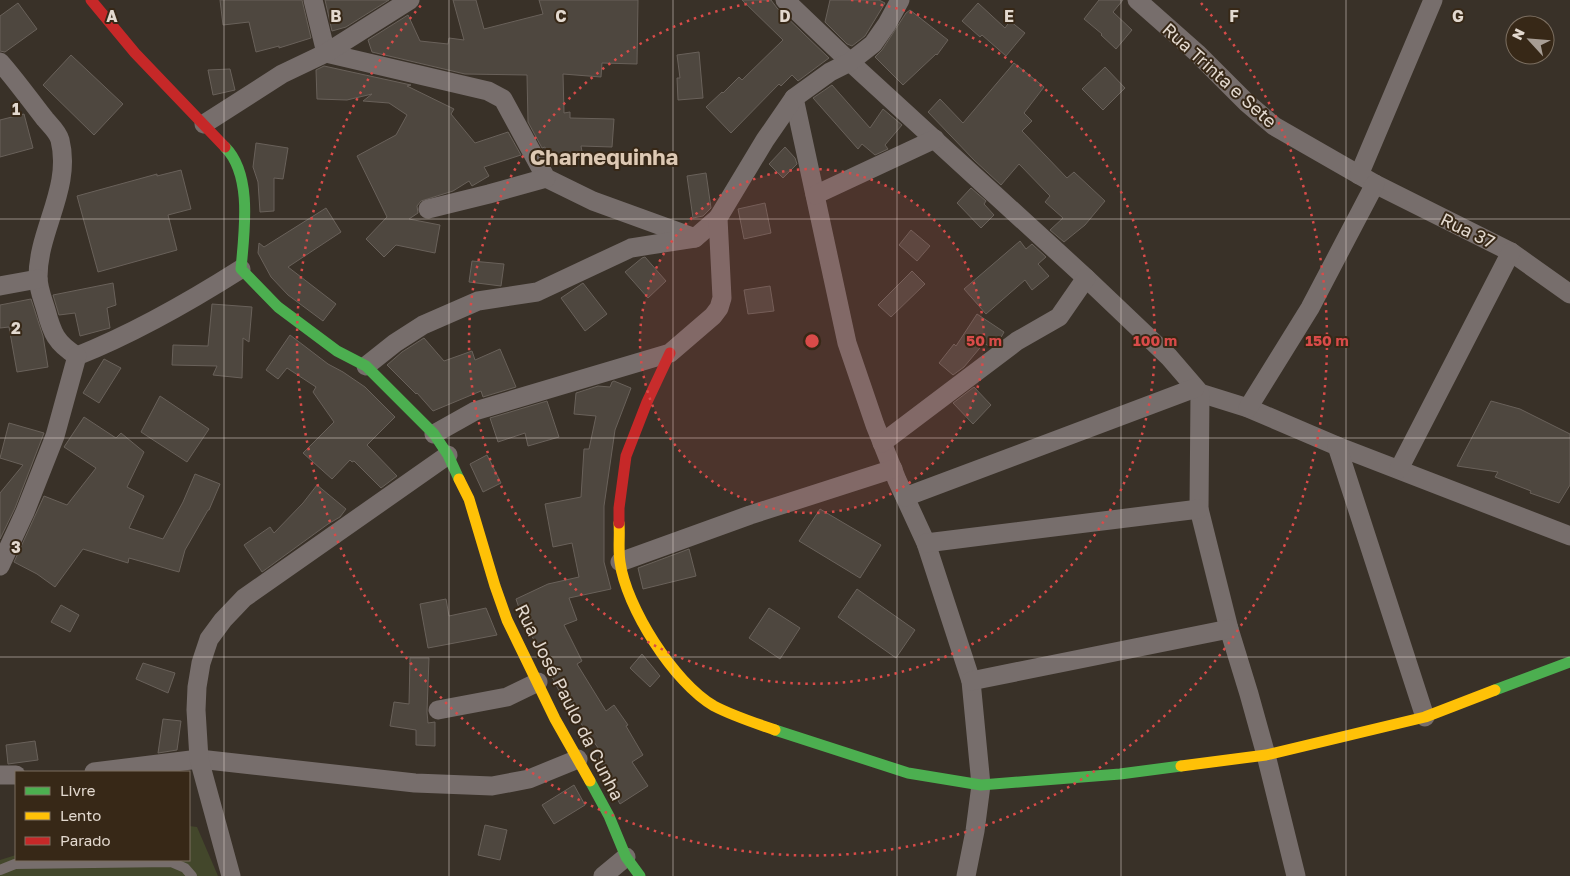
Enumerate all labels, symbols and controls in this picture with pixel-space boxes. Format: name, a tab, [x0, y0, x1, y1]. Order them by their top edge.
text: A	[106, 6, 118, 26]
text: B	[330, 6, 342, 26]
text: C	[555, 6, 567, 26]
text: D	[779, 6, 791, 26]
text: E	[1004, 6, 1014, 26]
text: F	[1229, 6, 1239, 26]
text: G	[1452, 6, 1464, 26]
north arrow	[1505, 15, 1555, 65]
street label: Rua Trinta e Sete	[1158, 18, 1282, 132]
text: N	[1508, 26, 1528, 43]
text: 1	[12, 99, 20, 119]
district label: Charnequinha	[530, 143, 678, 170]
street label: Rua 37	[1437, 208, 1499, 252]
text: 2	[11, 318, 21, 338]
text: 50 m	[966, 331, 1002, 349]
text: 100 m	[1133, 331, 1177, 349]
text: 150 m	[1305, 331, 1349, 349]
centre of rings	[803, 332, 821, 350]
text: 3	[11, 537, 21, 557]
street label: Rua José Paulo da Cunha	[511, 600, 629, 804]
legend	[15, 771, 190, 861]
text: Livre	[60, 781, 96, 799]
text: Lento	[60, 806, 101, 824]
text: Parado	[60, 831, 111, 849]

